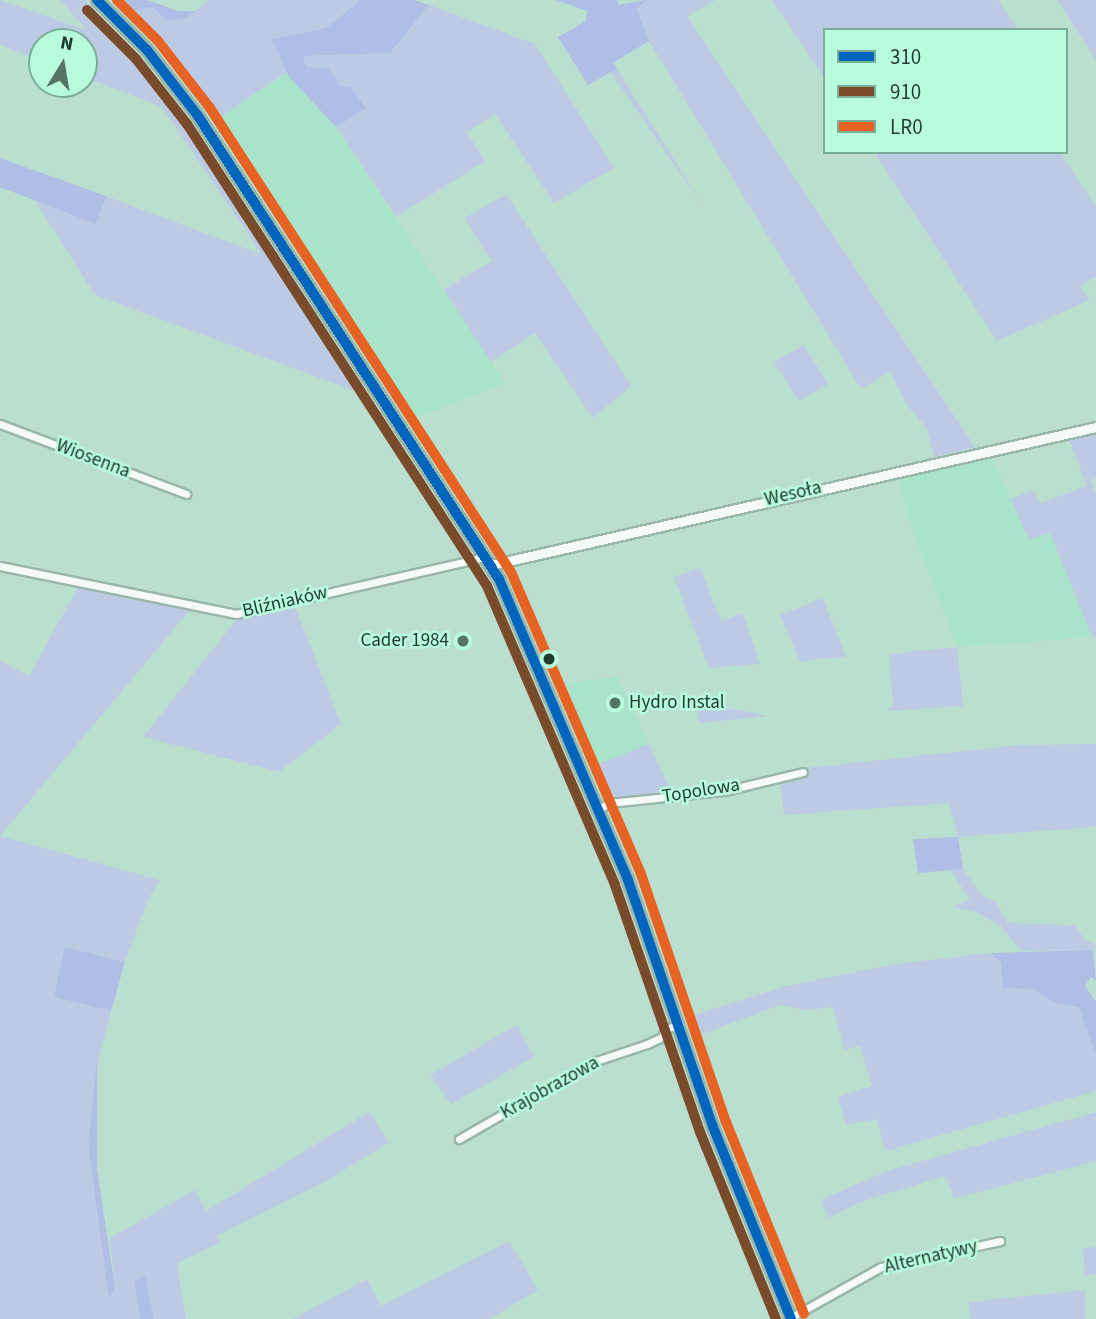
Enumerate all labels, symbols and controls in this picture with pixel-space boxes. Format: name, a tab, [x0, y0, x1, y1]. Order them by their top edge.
north arrow	[28, 28, 98, 98]
legend	[823, 28, 1068, 154]
text: N	[58, 29, 75, 58]
text: 310	[890, 42, 921, 72]
text: 910	[890, 77, 921, 107]
text: LR0	[890, 112, 923, 142]
street label: Wiosenna	[53, 434, 133, 484]
street label: Wesoła	[762, 476, 824, 512]
street label: Bliźniaków	[240, 581, 330, 623]
place label: Cader 1984	[360, 630, 449, 652]
marker: Cader 1984	[455, 633, 471, 649]
unlabelled marker	[542, 652, 556, 666]
place label: Hydro Instal	[629, 692, 725, 714]
marker: Hydro Instal	[607, 695, 623, 711]
street label: Topolowa	[661, 774, 741, 808]
street label: Krajobrazowa	[497, 1052, 603, 1124]
street label: Alternatywy	[882, 1235, 980, 1279]

